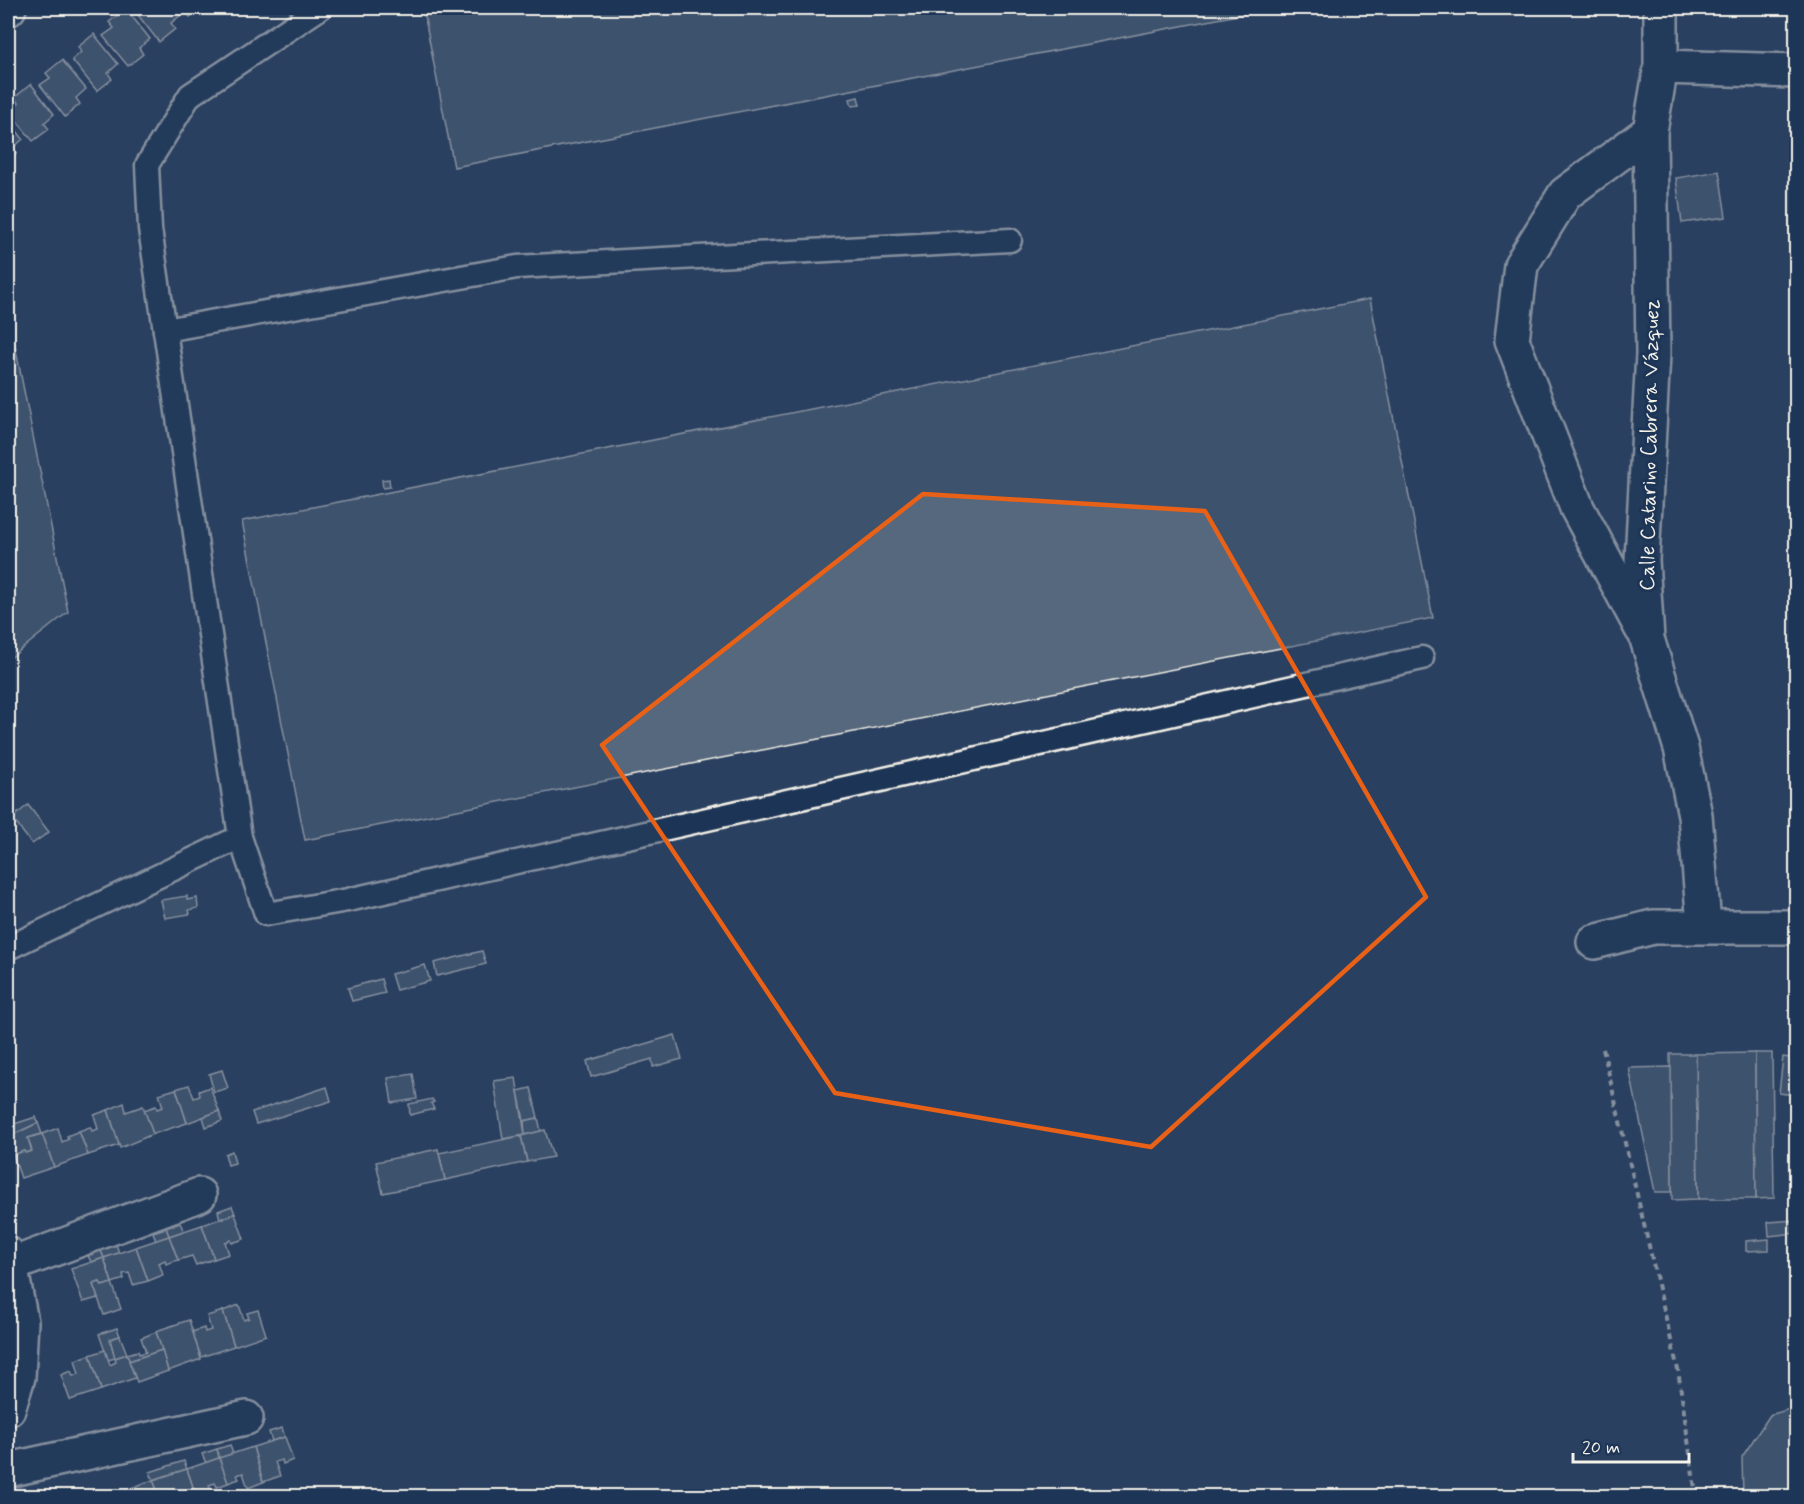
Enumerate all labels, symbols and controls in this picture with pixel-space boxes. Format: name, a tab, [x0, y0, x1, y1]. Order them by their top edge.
street label: Calle Catarino Cabrera Vázquez	[1633, 299, 1667, 591]
scale bar	[1573, 1426, 1688, 1464]
text: 20 m	[1582, 1436, 1620, 1460]

